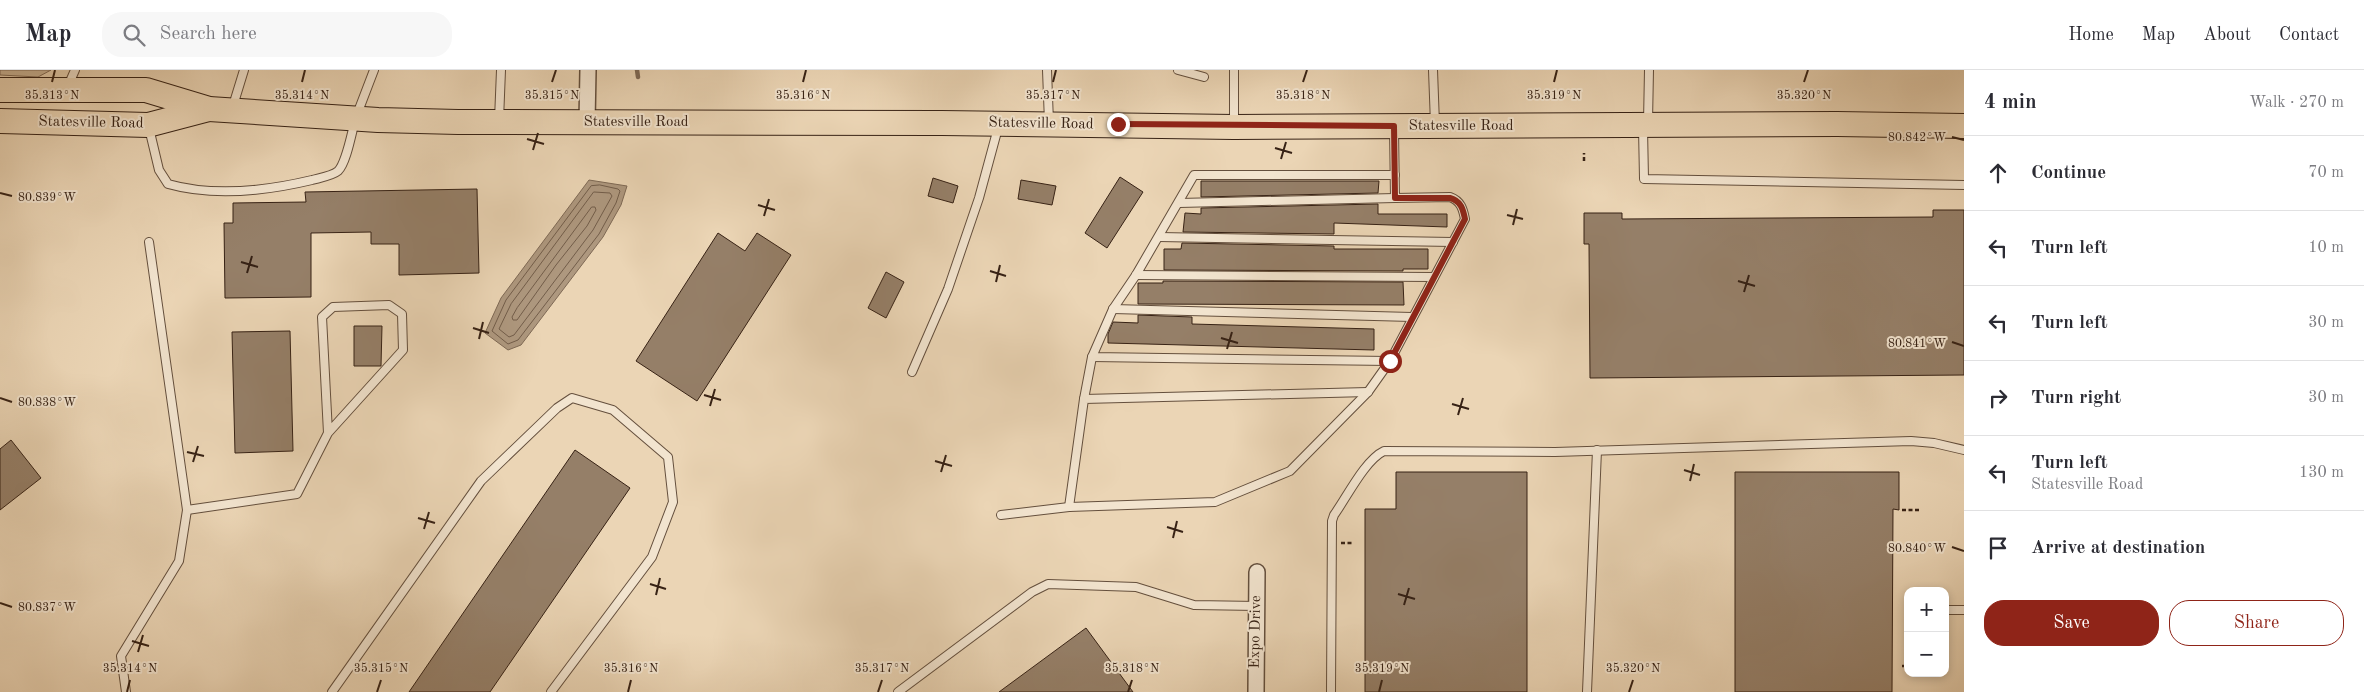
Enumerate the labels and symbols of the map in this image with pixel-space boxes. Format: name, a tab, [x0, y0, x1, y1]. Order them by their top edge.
text: 35.313°N	[25, 89, 79, 102]
text: 35.314°N	[275, 89, 329, 102]
text: 35.315°N	[525, 89, 579, 102]
text: 35.316°N	[776, 89, 830, 102]
text: 35.317°N	[1026, 89, 1080, 102]
text: 35.318°N	[1276, 89, 1330, 102]
text: 35.319°N	[1527, 89, 1581, 102]
text: 35.320°N	[1777, 89, 1831, 102]
route end	[1107, 113, 1130, 136]
street label: Statesville Road	[38, 115, 144, 131]
street label: Statesville Road	[583, 115, 689, 130]
street label: Statesville Road	[988, 116, 1094, 132]
street label: Statesville Road	[1408, 119, 1514, 134]
text: 80.842°W	[1888, 132, 1946, 144]
text: 80.839°W	[18, 192, 76, 204]
text: 80.841°W	[1888, 338, 1946, 350]
route start	[1379, 350, 1402, 373]
text: 80.838°W	[18, 397, 76, 409]
text: 80.840°W	[1888, 543, 1946, 555]
street label: Expo Drive	[1248, 595, 1264, 669]
text: 80.837°W	[18, 602, 76, 614]
text: 35.314°N	[103, 662, 157, 675]
text: 35.315°N	[354, 662, 408, 675]
text: 35.316°N	[604, 662, 658, 675]
text: 35.317°N	[855, 662, 909, 675]
text: 35.318°N	[1105, 662, 1159, 675]
text: 35.319°N	[1355, 662, 1409, 675]
text: 35.320°N	[1606, 662, 1660, 675]

